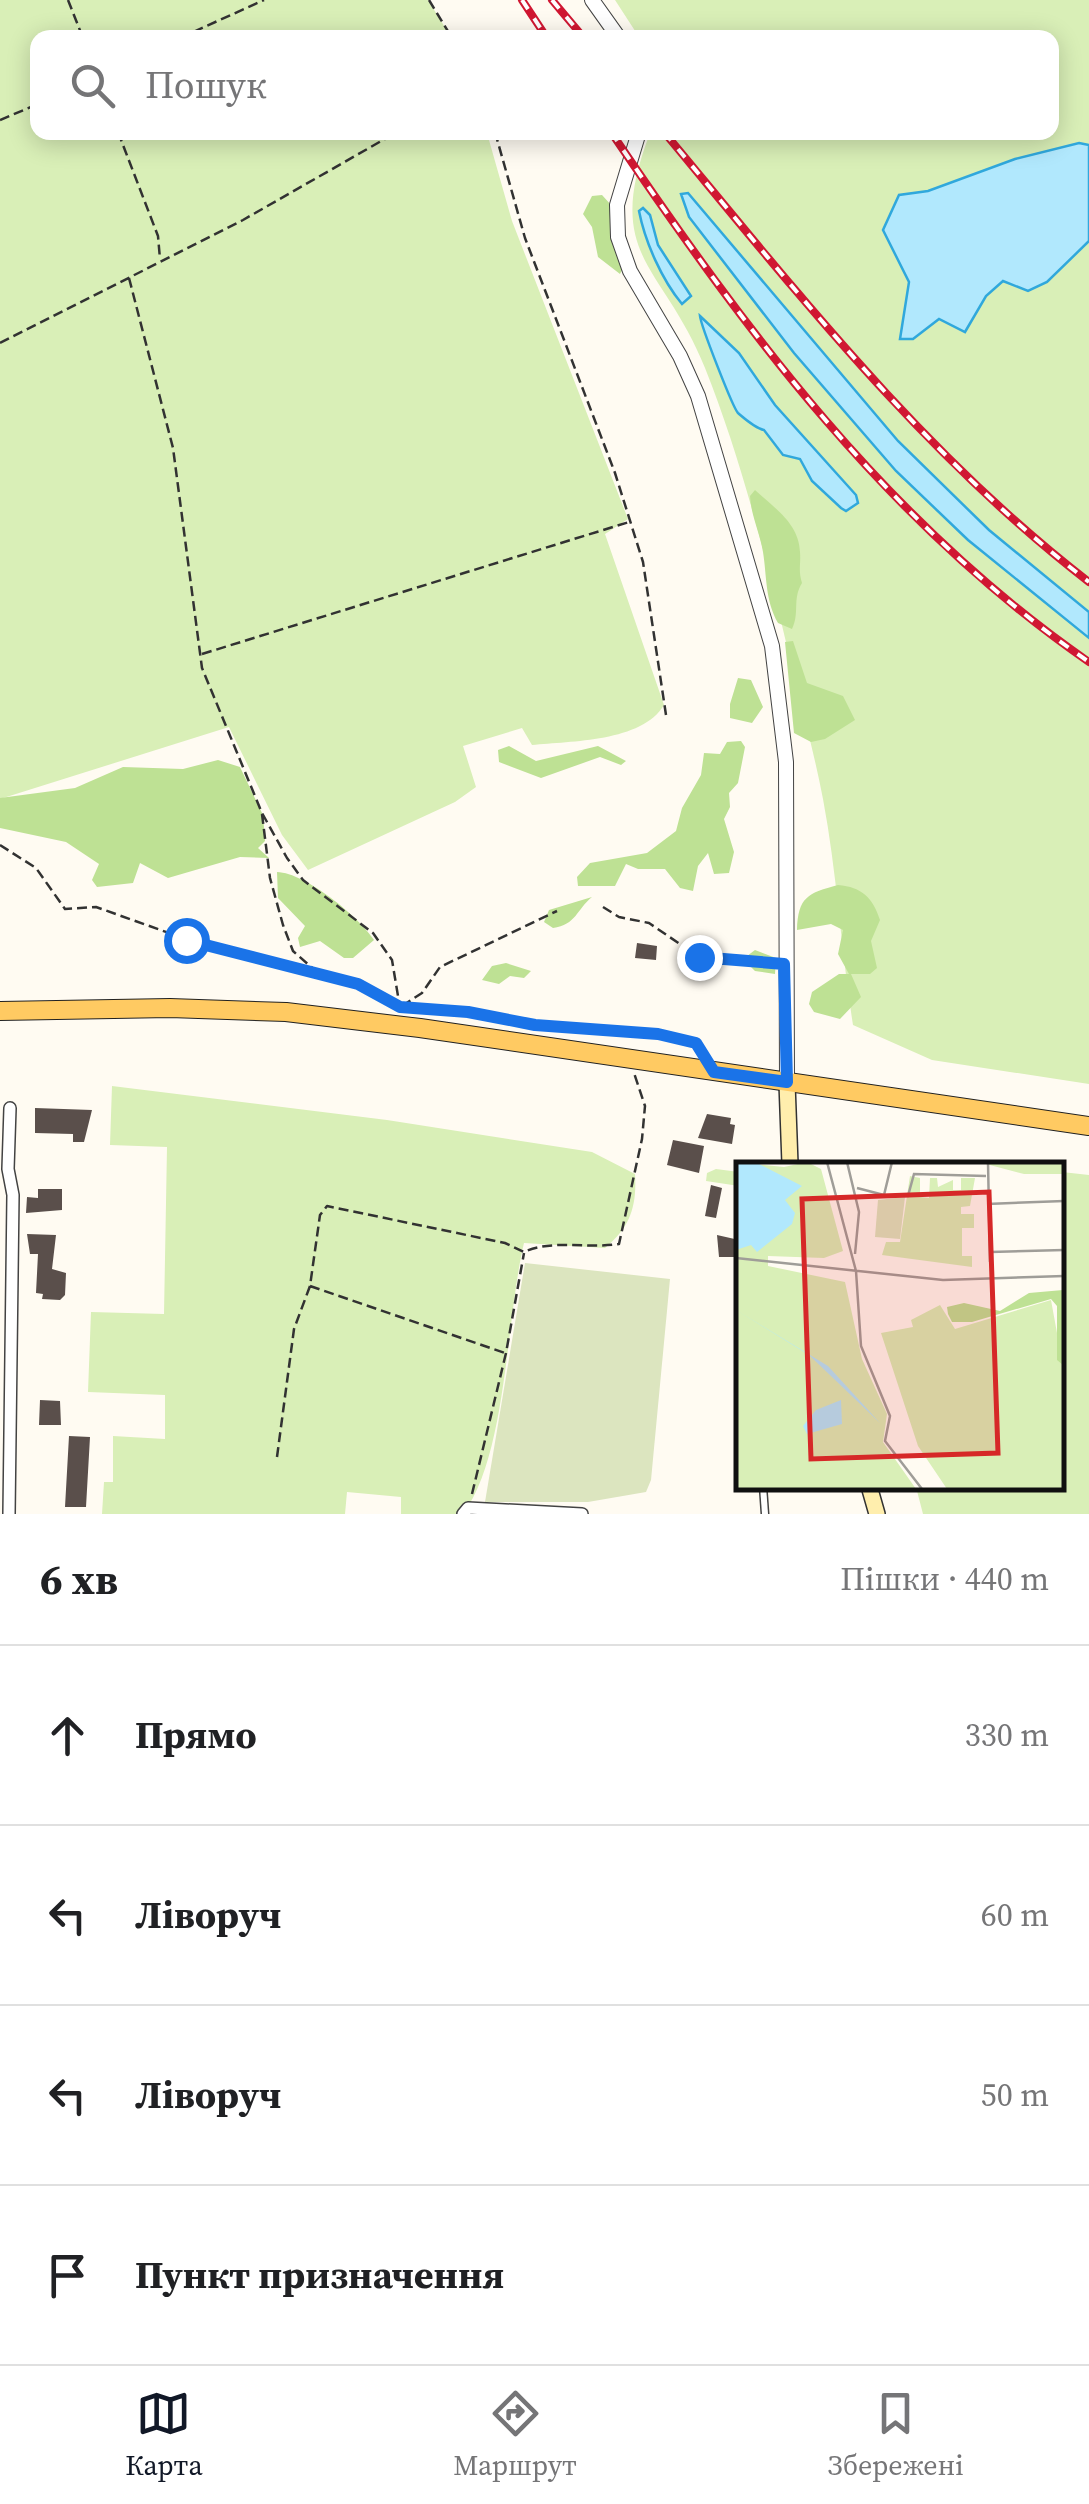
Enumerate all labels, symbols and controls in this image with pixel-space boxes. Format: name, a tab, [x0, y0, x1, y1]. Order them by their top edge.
search box	[30, 30, 1059, 140]
icon: search	[65, 58, 120, 113]
text: Пошук	[145, 59, 267, 111]
route start	[164, 918, 210, 964]
route end	[677, 935, 723, 981]
inset map	[736, 1162, 1064, 1489]
text: 6 хв	[40, 1550, 118, 1608]
text: Пішки · 440 m	[840, 1557, 1049, 1601]
icon: ahead	[40, 1708, 95, 1763]
text: Прямо	[135, 1709, 257, 1761]
text: 330 m	[965, 1713, 1049, 1757]
icon: left	[40, 1888, 95, 1943]
text: Ліворуч	[135, 1889, 282, 1941]
text: 60 m	[981, 1893, 1049, 1937]
icon: left	[40, 2068, 95, 2123]
text: Ліворуч	[135, 2069, 282, 2121]
text: 50 m	[981, 2073, 1049, 2117]
icon: arrive	[40, 2248, 95, 2303]
text: Пункт призначення	[135, 2249, 504, 2301]
tab: Карта	[125, 2386, 203, 2484]
tab: Маршрут	[453, 2386, 577, 2484]
tab: Збережені	[827, 2386, 964, 2484]

